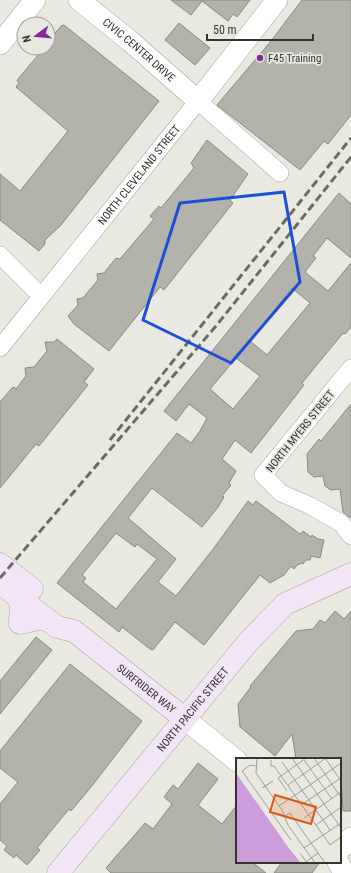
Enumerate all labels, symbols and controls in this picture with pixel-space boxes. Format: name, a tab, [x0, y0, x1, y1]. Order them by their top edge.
north arrow	[16, 16, 56, 56]
street label: CIVIC CENTER DRIVE	[100, 16, 178, 85]
scale bar	[207, 16, 313, 42]
text: 50 m	[213, 23, 237, 37]
text: N	[20, 33, 34, 44]
place label: F45 Training	[268, 52, 321, 65]
marker: F45 Training	[255, 53, 265, 63]
street label: NORTH CLEVELAND STREET	[95, 122, 183, 228]
street label: NORTH MYERS STREET	[263, 388, 338, 475]
street label: SURFRIDER WAY	[114, 662, 178, 716]
street label: NORTH PACIFIC STREET	[155, 665, 232, 755]
inset map	[236, 758, 341, 863]

